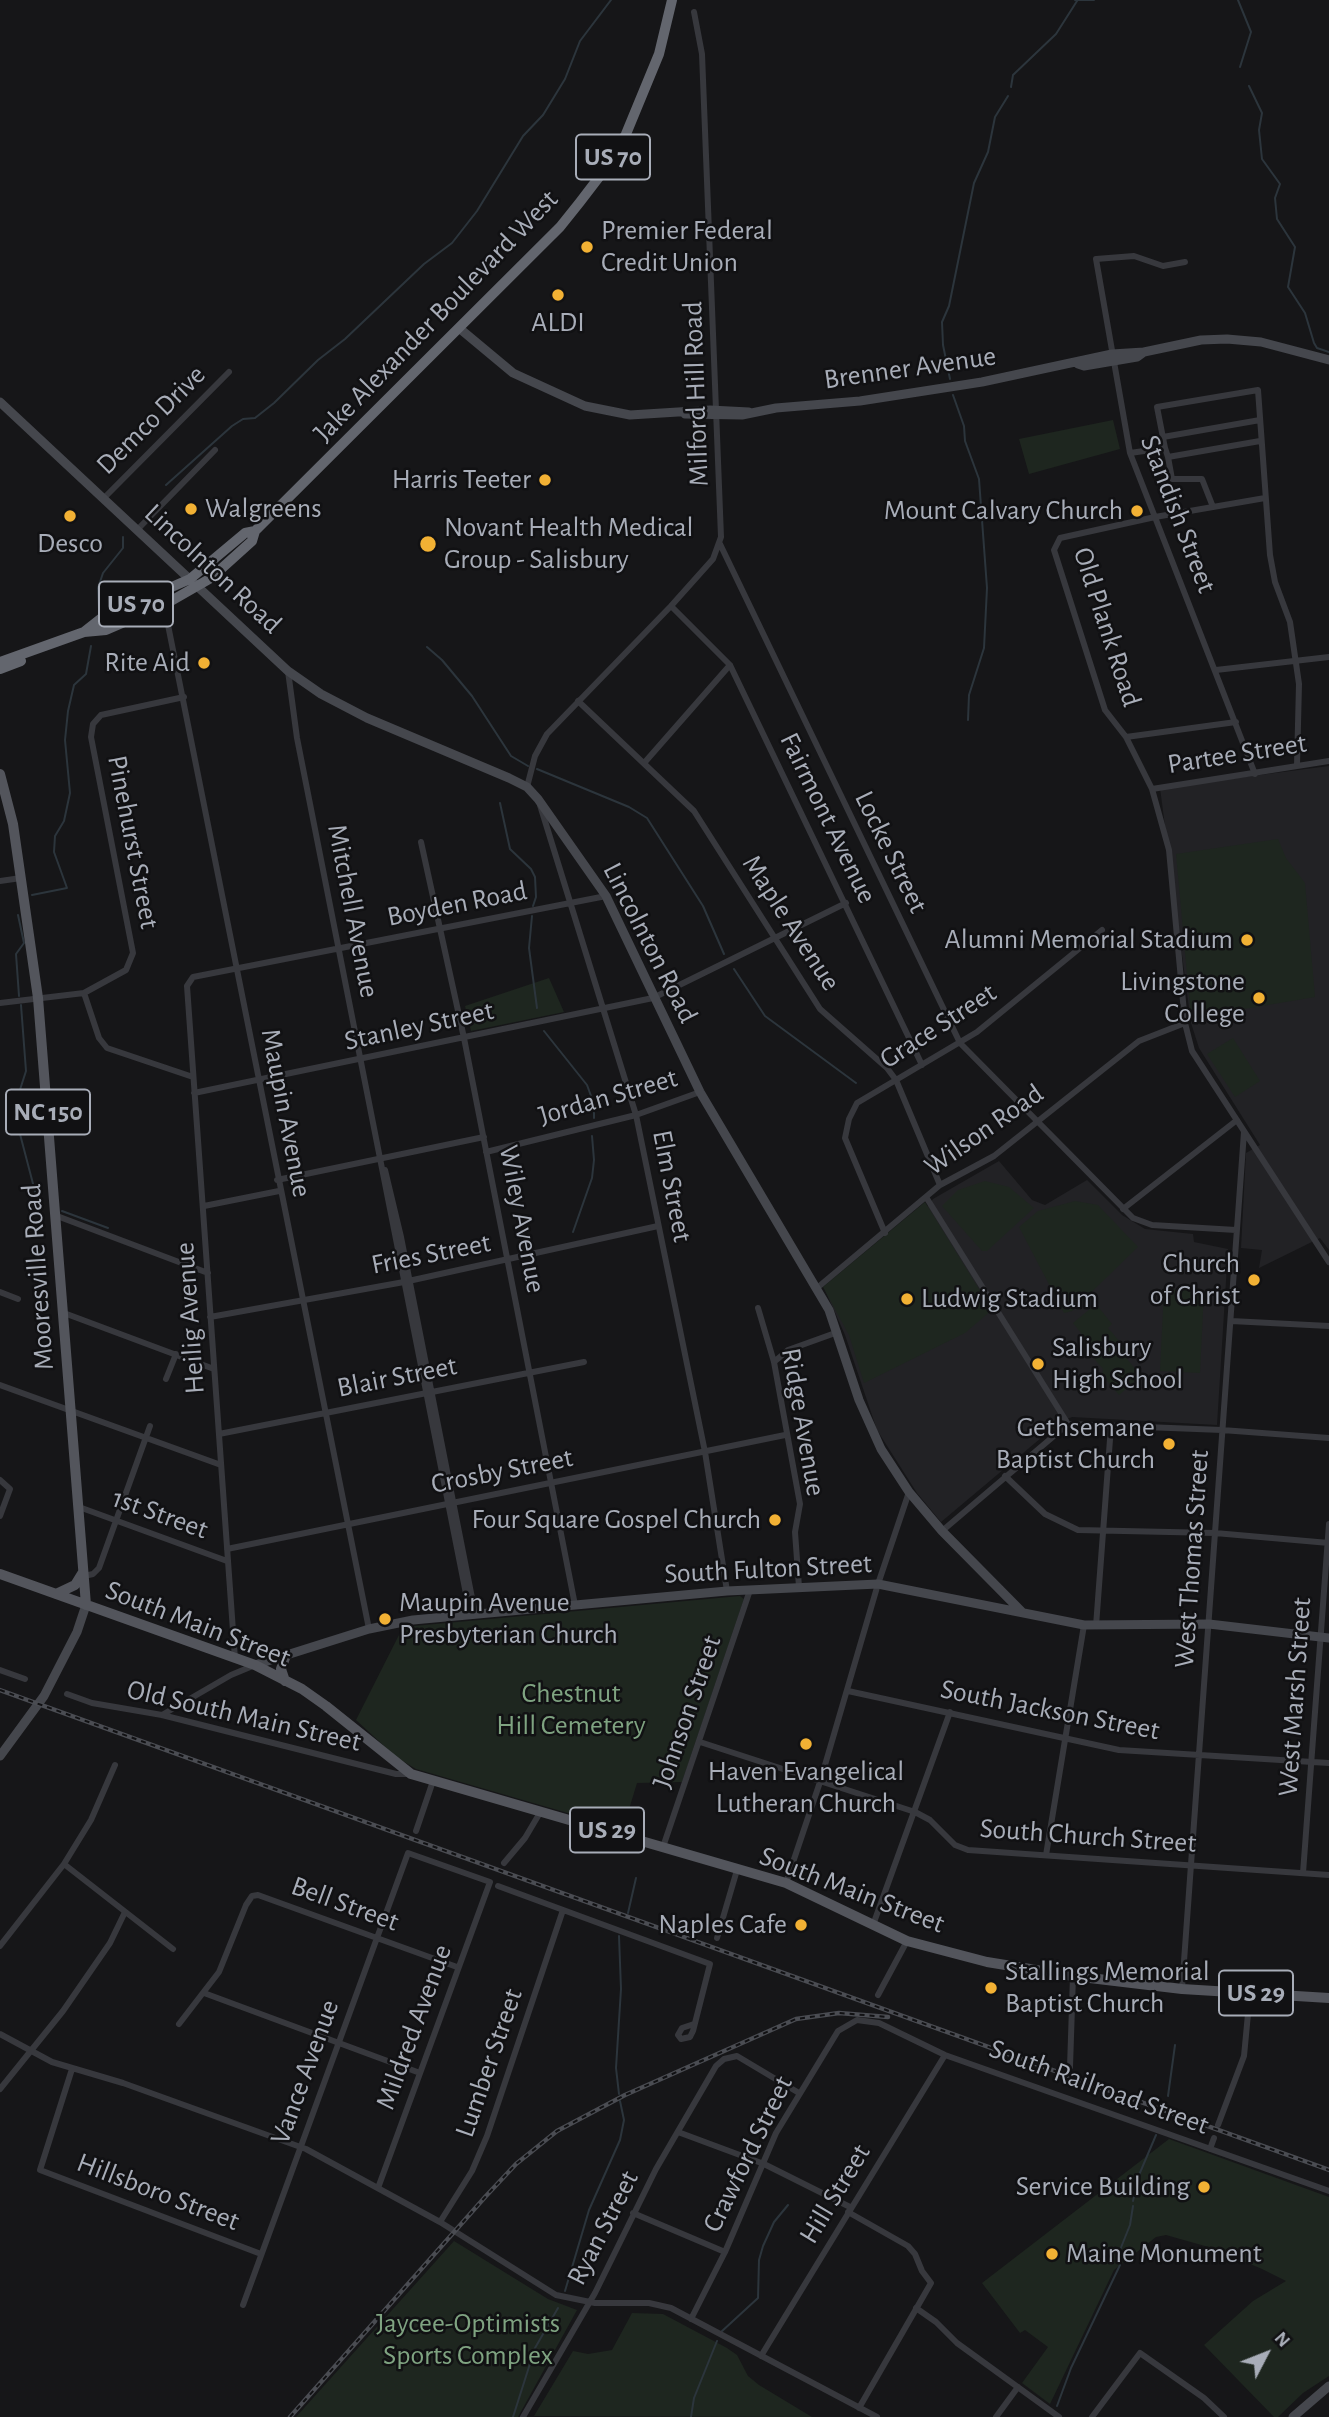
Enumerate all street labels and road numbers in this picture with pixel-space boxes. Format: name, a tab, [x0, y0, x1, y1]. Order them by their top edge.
road number: US 70	[576, 134, 650, 180]
street label: Jake Alexander Boulevard West	[307, 183, 565, 449]
street label: Milford Hill Road	[676, 301, 716, 487]
street label: Brenner Avenue	[822, 339, 998, 397]
street label: Demco Drive	[89, 358, 213, 482]
street label: Standish Street	[1133, 430, 1223, 598]
street label: Lincolnton Road	[137, 497, 289, 641]
street label: Old Plank Road	[1065, 543, 1149, 711]
road number: US 70	[99, 582, 173, 626]
street label: Partee Street	[1165, 726, 1309, 782]
street label: Fairmont Avenue	[772, 727, 884, 909]
street label: Pinehurst Street	[100, 752, 166, 932]
street label: Locke Street	[847, 786, 935, 918]
street label: Mitchell Avenue	[320, 822, 386, 1000]
street label: Maple Avenue	[735, 849, 847, 997]
street label: Lincolnton Road	[595, 857, 705, 1029]
street label: Boyden Road	[384, 874, 530, 934]
street label: Grace Street	[873, 976, 1003, 1076]
street label: Stanley Street	[341, 994, 497, 1058]
street label: Maupin Avenue	[253, 1026, 319, 1200]
street label: Jordan Street	[535, 1061, 681, 1133]
street label: Wilson Road	[918, 1077, 1050, 1183]
road number: NC 150	[6, 1090, 90, 1134]
street label: Elm Street	[645, 1127, 699, 1245]
street label: Wiley Avenue	[491, 1142, 553, 1296]
street label: Mooresville Road	[15, 1183, 61, 1371]
street label: Fries Street	[369, 1226, 493, 1282]
street label: Heilig Avenue	[168, 1241, 212, 1395]
street label: Ridge Avenue	[773, 1345, 833, 1499]
street label: Blair Street	[334, 1349, 460, 1405]
street label: Crosby Street	[428, 1441, 576, 1501]
street label: West Thomas Street	[1168, 1449, 1216, 1669]
street label: 1st Street	[108, 1481, 212, 1547]
street label: South Fulton Street	[663, 1547, 873, 1591]
street label: South Main Street	[101, 1573, 295, 1675]
street label: West Marsh Street	[1271, 1596, 1319, 1798]
street label: Johnson Street	[645, 1631, 729, 1793]
street label: South Jackson Street	[938, 1672, 1162, 1748]
street label: Old South Main Street	[124, 1673, 364, 1759]
road number: US 29	[570, 1808, 644, 1853]
street label: South Church Street	[979, 1812, 1197, 1860]
street label: South Main Street	[755, 1839, 949, 1941]
street label: Bell Street	[287, 1869, 403, 1939]
street label: Mildred Avenue	[369, 1940, 459, 2114]
road number: US 29	[1219, 1970, 1293, 2016]
street label: Lumber Street	[448, 1984, 530, 2142]
street label: Vance Avenue	[263, 1995, 347, 2149]
street label: South Railroad Street	[985, 2032, 1213, 2142]
street label: Crawford Street	[696, 2070, 800, 2238]
street label: Hill Street	[792, 2138, 878, 2250]
street label: Hillsboro Street	[72, 2146, 244, 2238]
street label: Ryan Street	[560, 2165, 646, 2291]

